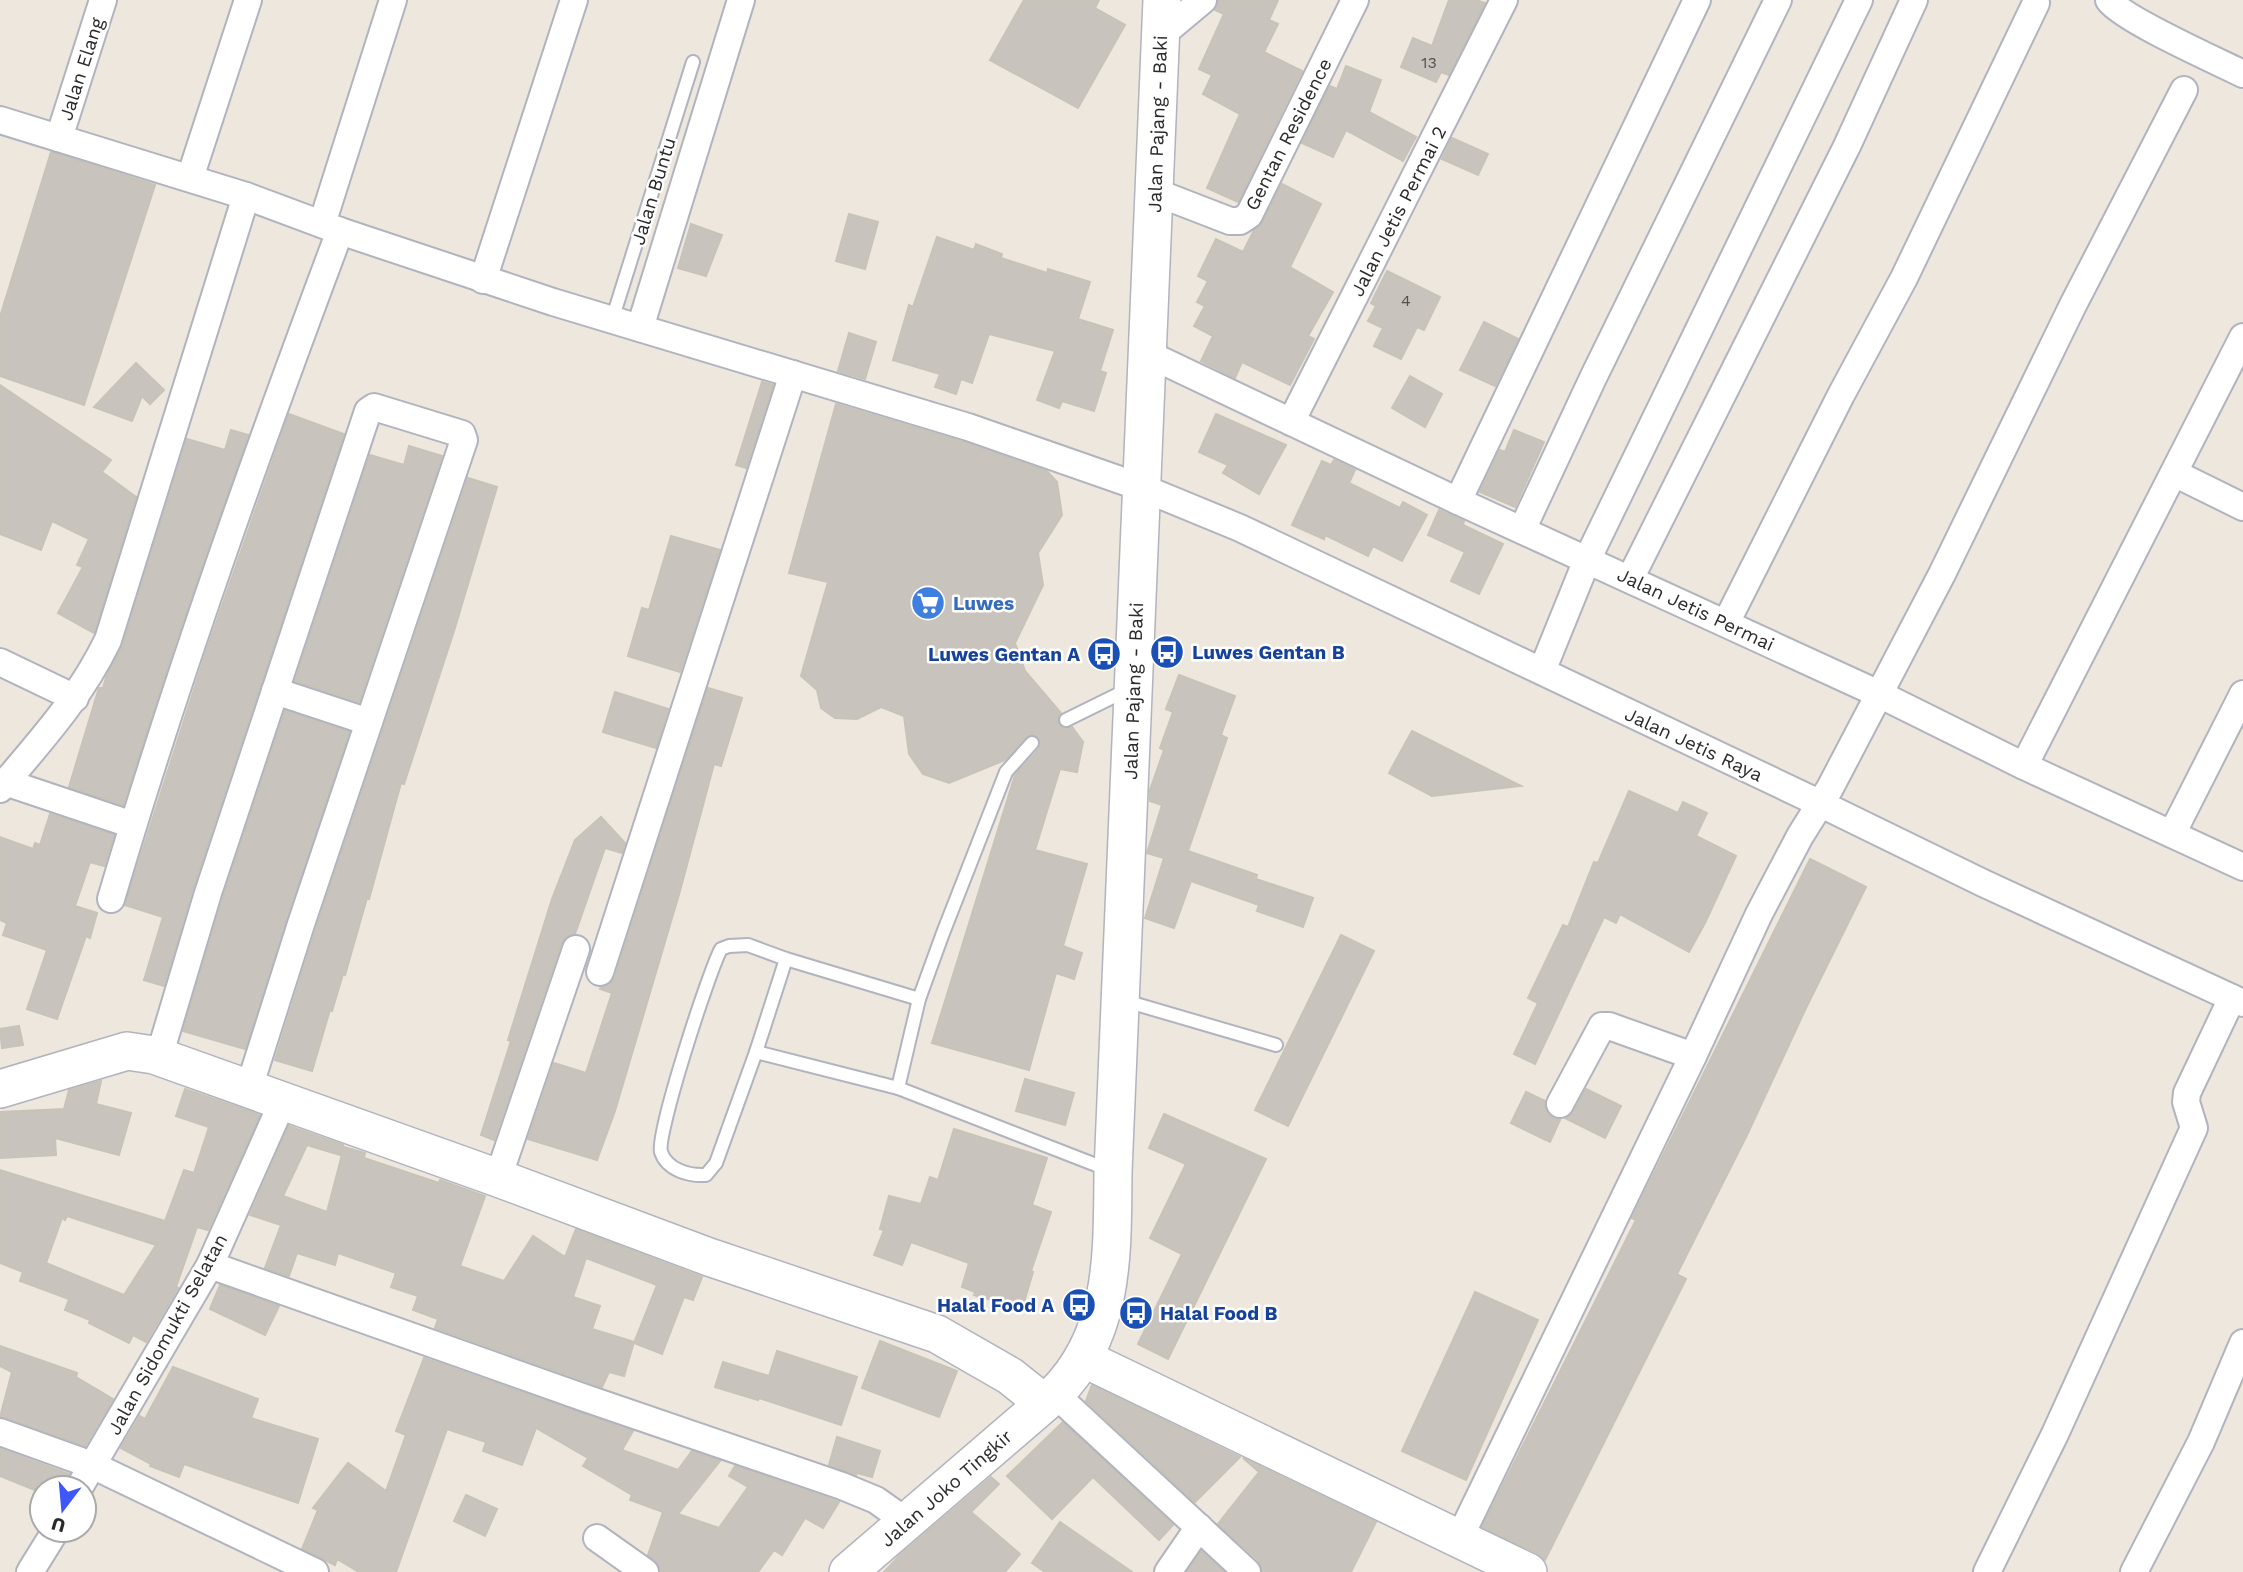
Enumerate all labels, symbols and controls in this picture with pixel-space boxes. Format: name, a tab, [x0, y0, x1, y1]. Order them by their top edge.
street label: Jalan Elang	[54, 14, 109, 123]
street label: Jalan Pajang - Baki	[1143, 35, 1172, 213]
house number: 13	[1421, 53, 1437, 72]
street label: Gentan Residence	[1240, 54, 1337, 214]
street label: Jalan Jetis Permai 2	[1346, 122, 1451, 300]
street label: Jalan Buntu	[626, 135, 681, 248]
house number: 4	[1401, 291, 1411, 310]
street label: Jalan Jetis Permai	[1614, 563, 1778, 656]
supermarket icon: Luwes	[909, 584, 947, 622]
place label: Luwes	[953, 592, 1014, 615]
street label: Jalan Pajang - Baki	[1119, 602, 1148, 780]
bus stop icon: Luwes Gentan B	[1148, 633, 1186, 671]
bus stop icon: Luwes Gentan A	[1085, 635, 1123, 673]
place label: Luwes Gentan B	[1192, 641, 1345, 664]
place label: Luwes Gentan A	[928, 643, 1080, 666]
street label: Jalan Jetis Raya	[1621, 702, 1767, 787]
street label: Jalan Sidomukti Selatan	[103, 1230, 232, 1439]
bus stop icon: Halal Food A	[1060, 1286, 1098, 1324]
place label: Halal Food A	[937, 1294, 1054, 1317]
bus stop icon: Halal Food B	[1117, 1294, 1155, 1332]
place label: Halal Food B	[1160, 1302, 1278, 1325]
street label: Jalan Joko Tingkir	[876, 1425, 1017, 1552]
north arrow	[28, 1474, 98, 1544]
text: U	[49, 1512, 68, 1538]

